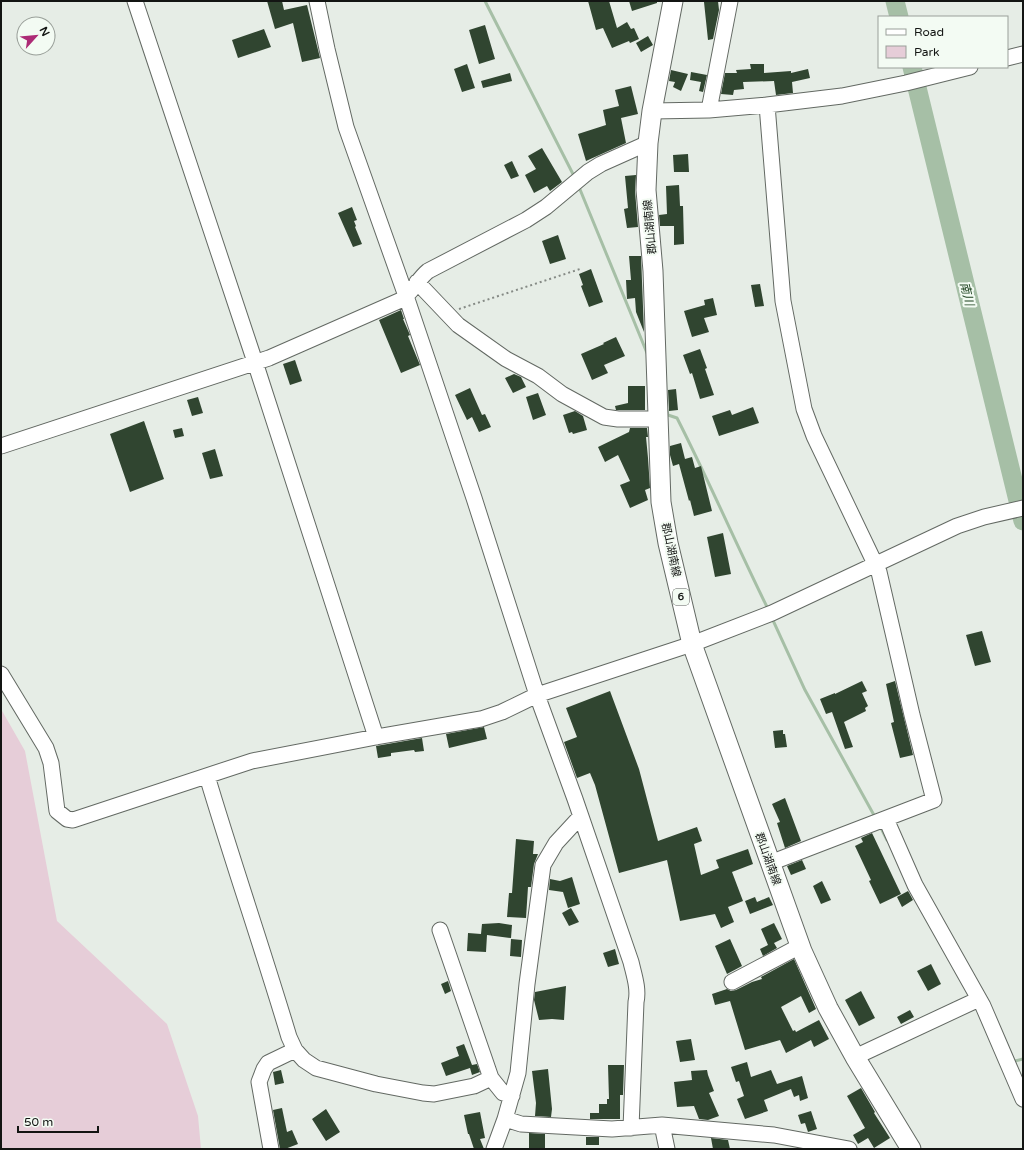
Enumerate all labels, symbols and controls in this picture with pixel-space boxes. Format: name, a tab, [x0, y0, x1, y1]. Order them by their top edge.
north arrow	[16, 16, 56, 56]
legend	[878, 16, 1008, 68]
text: N	[37, 25, 52, 39]
text: Road	[914, 25, 944, 39]
text: Park	[914, 45, 940, 59]
street label: 郡山湖南線	[641, 199, 659, 255]
water label: 南川	[957, 281, 977, 309]
street label: 郡山湖南線	[659, 522, 683, 578]
road number: 6	[673, 589, 689, 605]
street label: 郡山湖南線	[752, 831, 784, 887]
scale bar	[18, 1108, 98, 1134]
text: 50 m	[24, 1115, 53, 1129]

